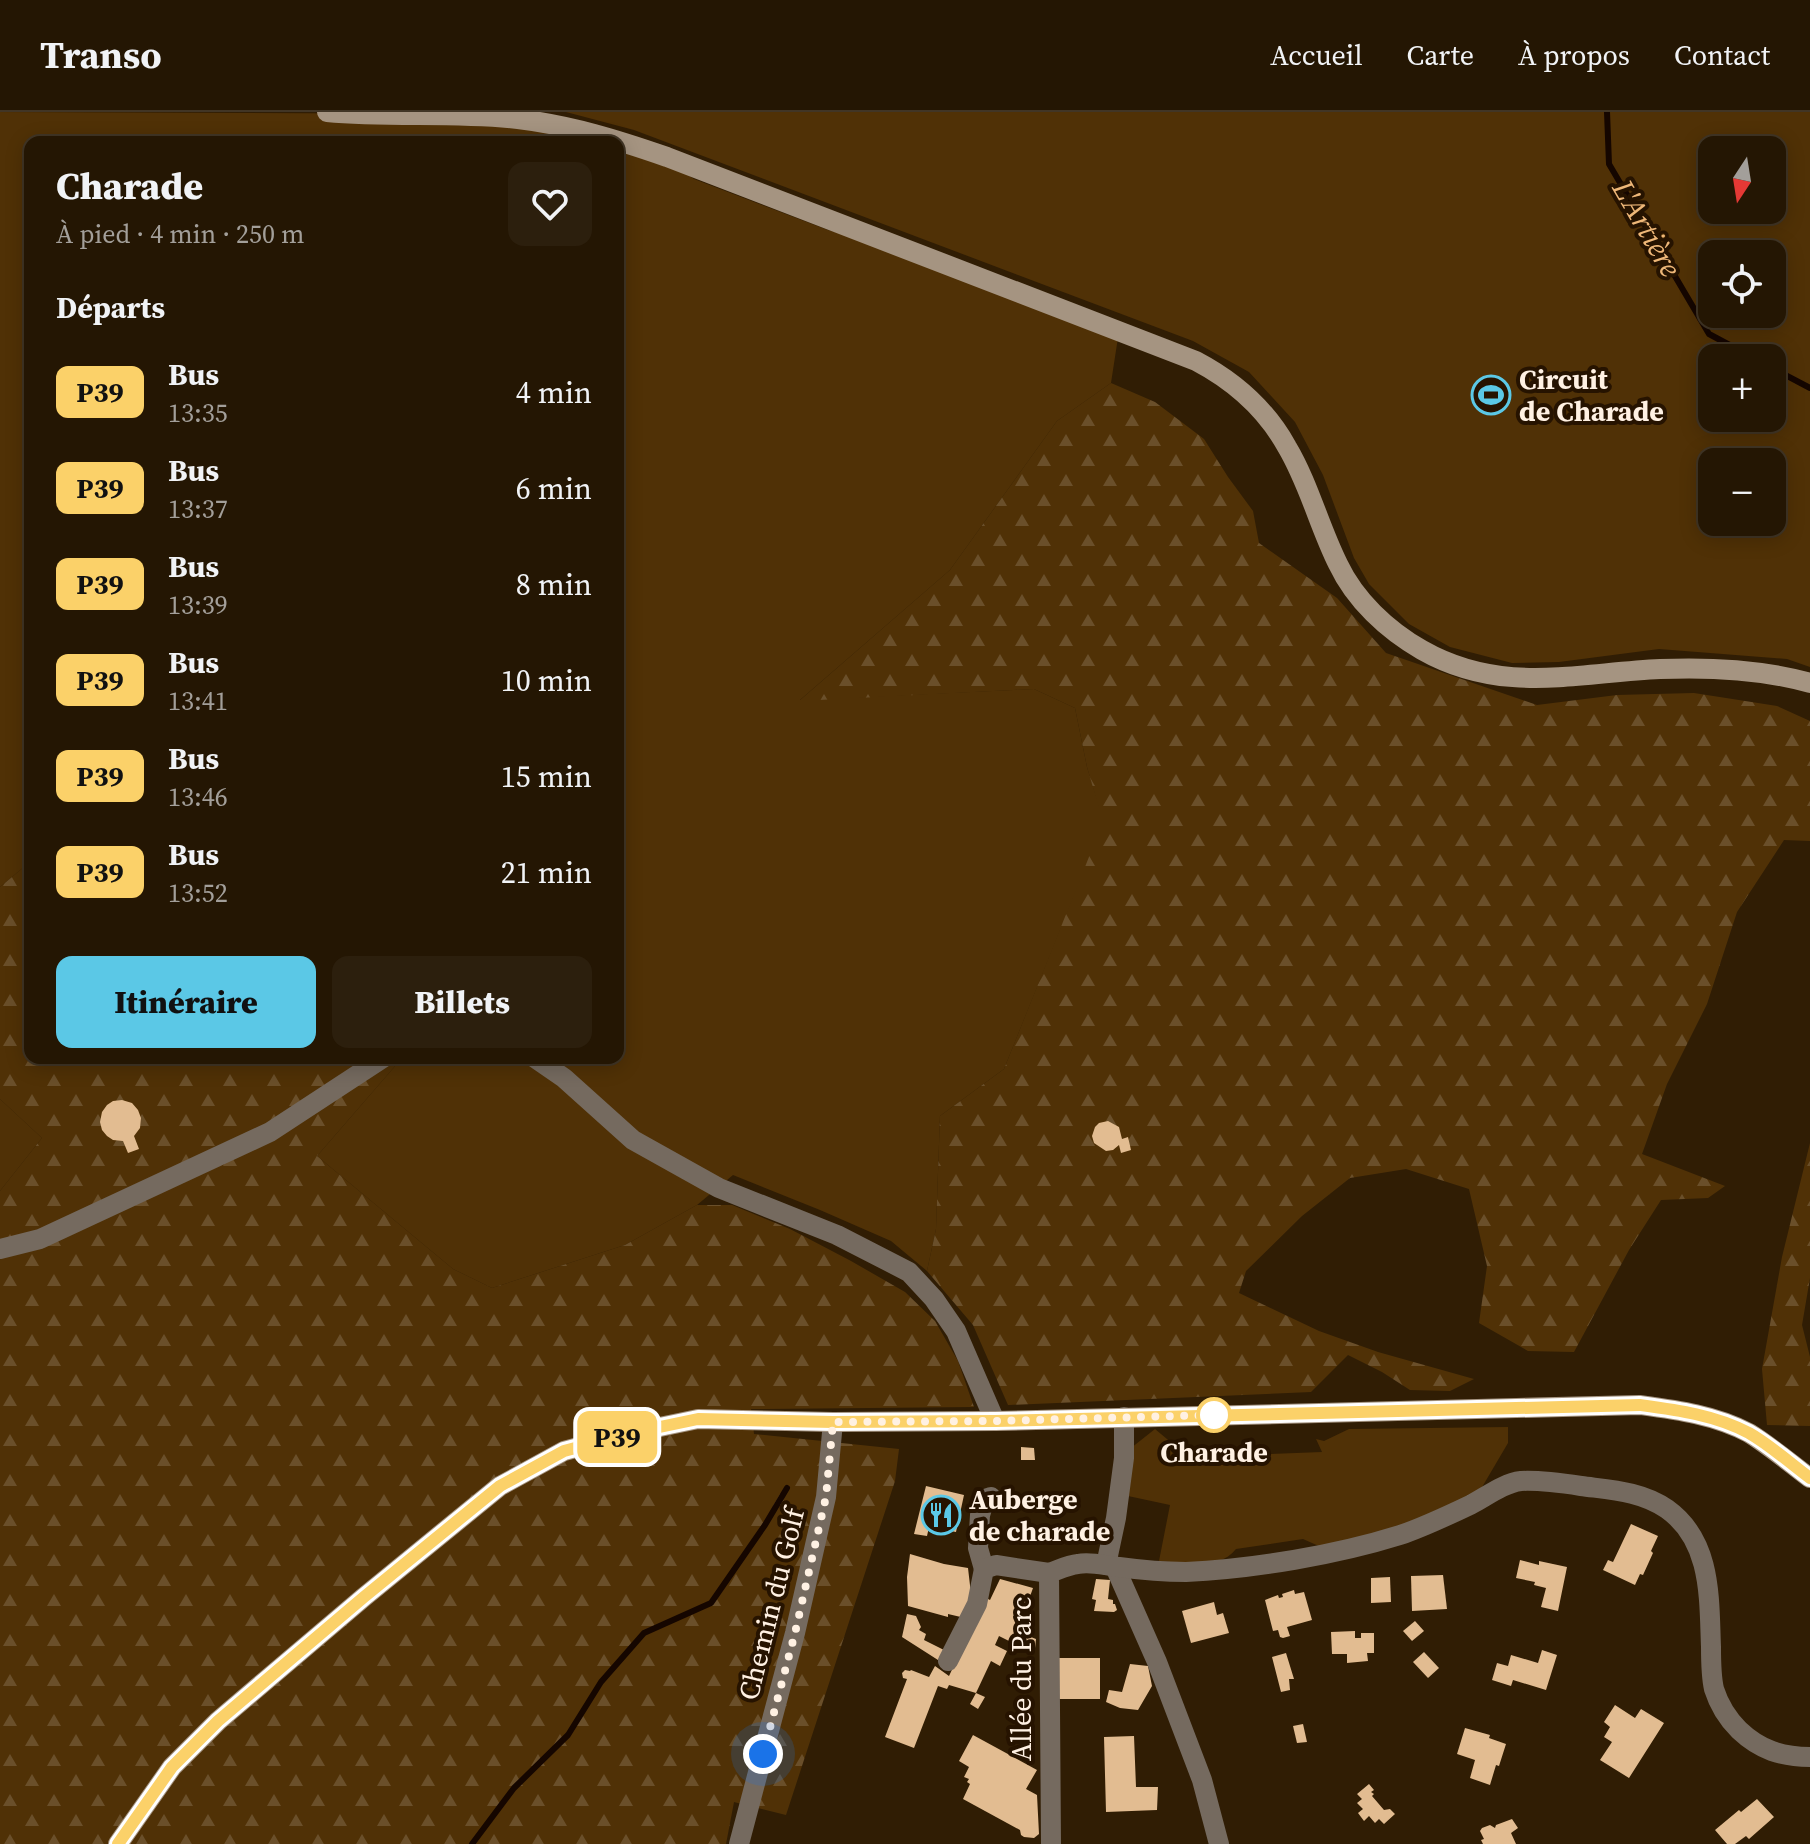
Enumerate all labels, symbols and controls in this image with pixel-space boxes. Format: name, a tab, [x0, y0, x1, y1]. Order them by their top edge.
text: Transo	[40, 29, 162, 81]
text: Accueil	[1270, 36, 1363, 74]
text: Carte	[1407, 36, 1474, 74]
text: À propos	[1518, 36, 1630, 74]
text: Contact	[1674, 36, 1770, 74]
north arrow	[1698, 136, 1786, 224]
map controls	[1698, 136, 1786, 536]
text: Charade	[56, 160, 203, 212]
button: heart	[508, 162, 592, 246]
water label: L'Artière	[1602, 171, 1691, 284]
text: À pied · 4 min · 250 m	[56, 216, 305, 252]
button: locate	[1698, 240, 1786, 328]
text: Départs	[56, 287, 165, 328]
button: +	[1698, 344, 1786, 432]
text: Bus	[168, 354, 219, 395]
place label: Circuit de Charade	[1519, 360, 1664, 430]
text: 4 min	[516, 372, 592, 413]
text: P39	[76, 373, 124, 411]
sports icon: Circuit de Charade	[1470, 374, 1512, 416]
text: 13:35	[168, 395, 228, 431]
button: −	[1698, 448, 1786, 536]
text: Bus	[168, 450, 219, 491]
text: 6 min	[516, 468, 592, 509]
text: P39	[76, 469, 124, 507]
text: 13:37	[168, 491, 228, 527]
text: Bus	[168, 546, 219, 587]
text: 8 min	[516, 564, 592, 605]
text: P39	[76, 565, 124, 603]
text: 13:39	[168, 587, 228, 623]
text: Bus	[168, 642, 219, 683]
text: 10 min	[501, 660, 592, 701]
text: P39	[76, 661, 124, 699]
text: 13:41	[168, 683, 228, 719]
text: Bus	[168, 738, 219, 779]
text: 15 min	[501, 756, 592, 797]
text: P39	[76, 757, 124, 795]
text: 13:46	[168, 779, 228, 815]
text: Bus	[168, 834, 219, 875]
text: 21 min	[501, 852, 592, 893]
text: P39	[76, 853, 124, 891]
text: 13:52	[168, 875, 228, 911]
button: Itinéraire	[56, 956, 316, 1048]
button: Billets	[332, 956, 592, 1048]
marker: Charade	[1197, 1398, 1231, 1432]
line badge: P39	[571, 1411, 663, 1463]
text: P39	[593, 1418, 641, 1456]
place label: Charade	[1160, 1433, 1268, 1471]
place label: Auberge de charade	[969, 1480, 1110, 1550]
restaurant icon: Auberge de charade	[920, 1494, 962, 1536]
street label: Chemin du Golf	[729, 1502, 814, 1704]
street label: Allée du Parc	[1002, 1597, 1040, 1761]
your location	[743, 1734, 783, 1774]

